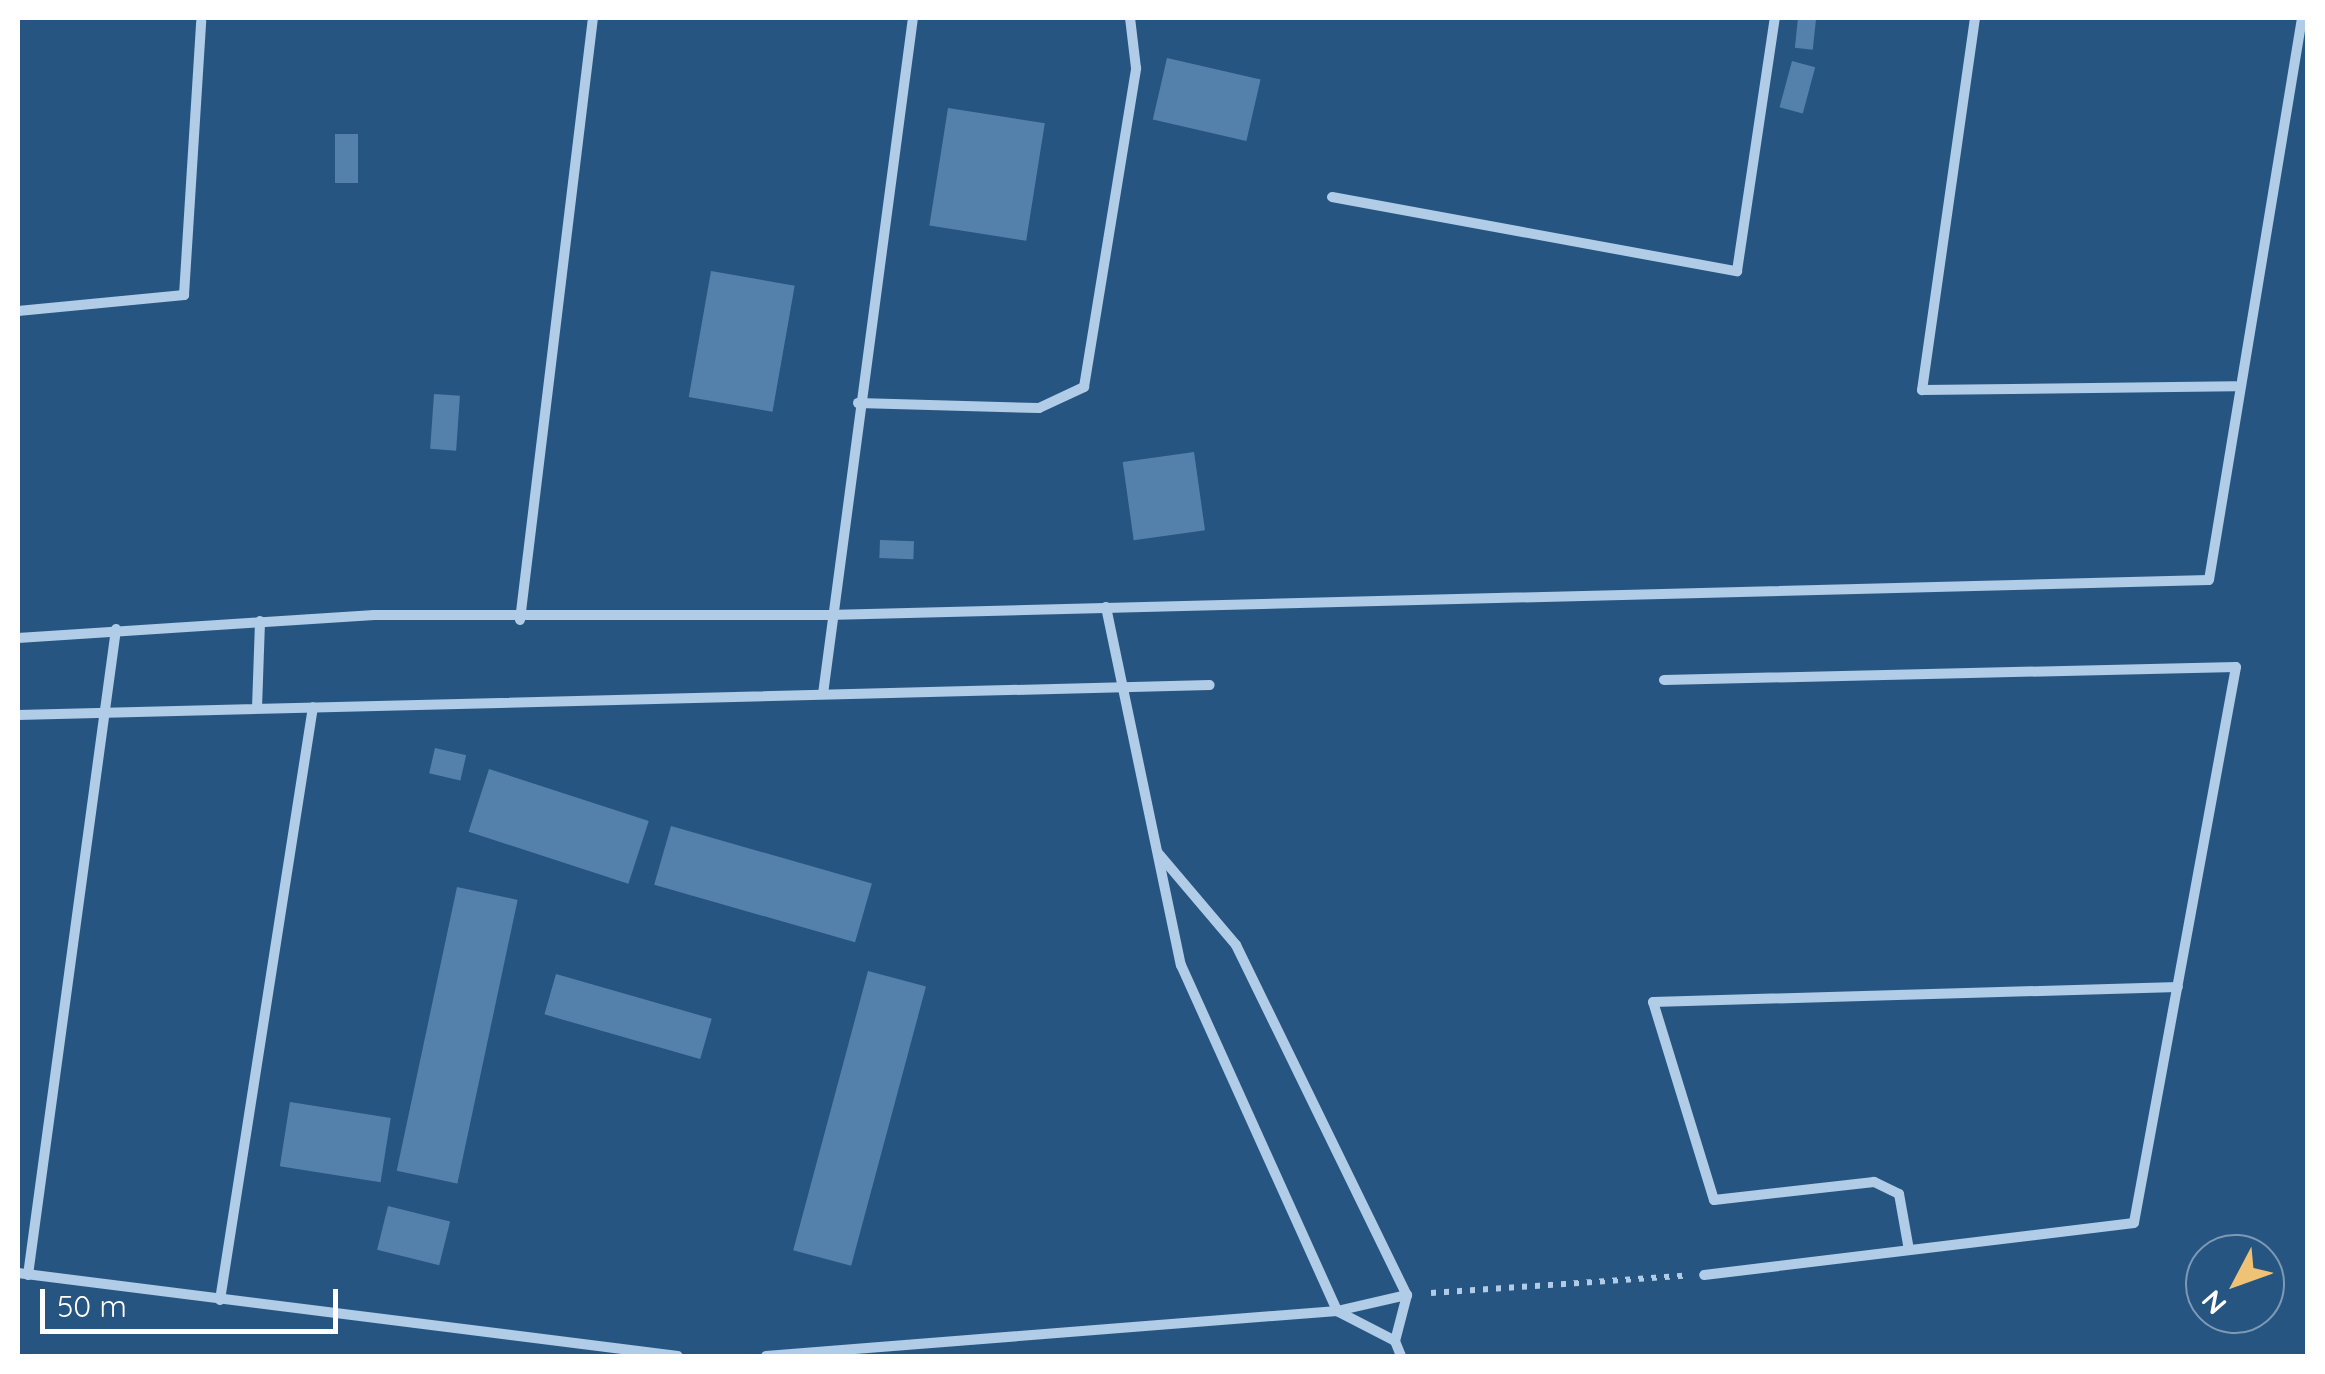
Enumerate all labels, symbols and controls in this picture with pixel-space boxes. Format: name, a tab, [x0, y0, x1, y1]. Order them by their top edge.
north arrow	[2185, 1234, 2285, 1334]
scale bar	[45, 1269, 342, 1331]
text: N	[2194, 1283, 2233, 1322]
text: 50 m	[57, 1287, 127, 1325]

